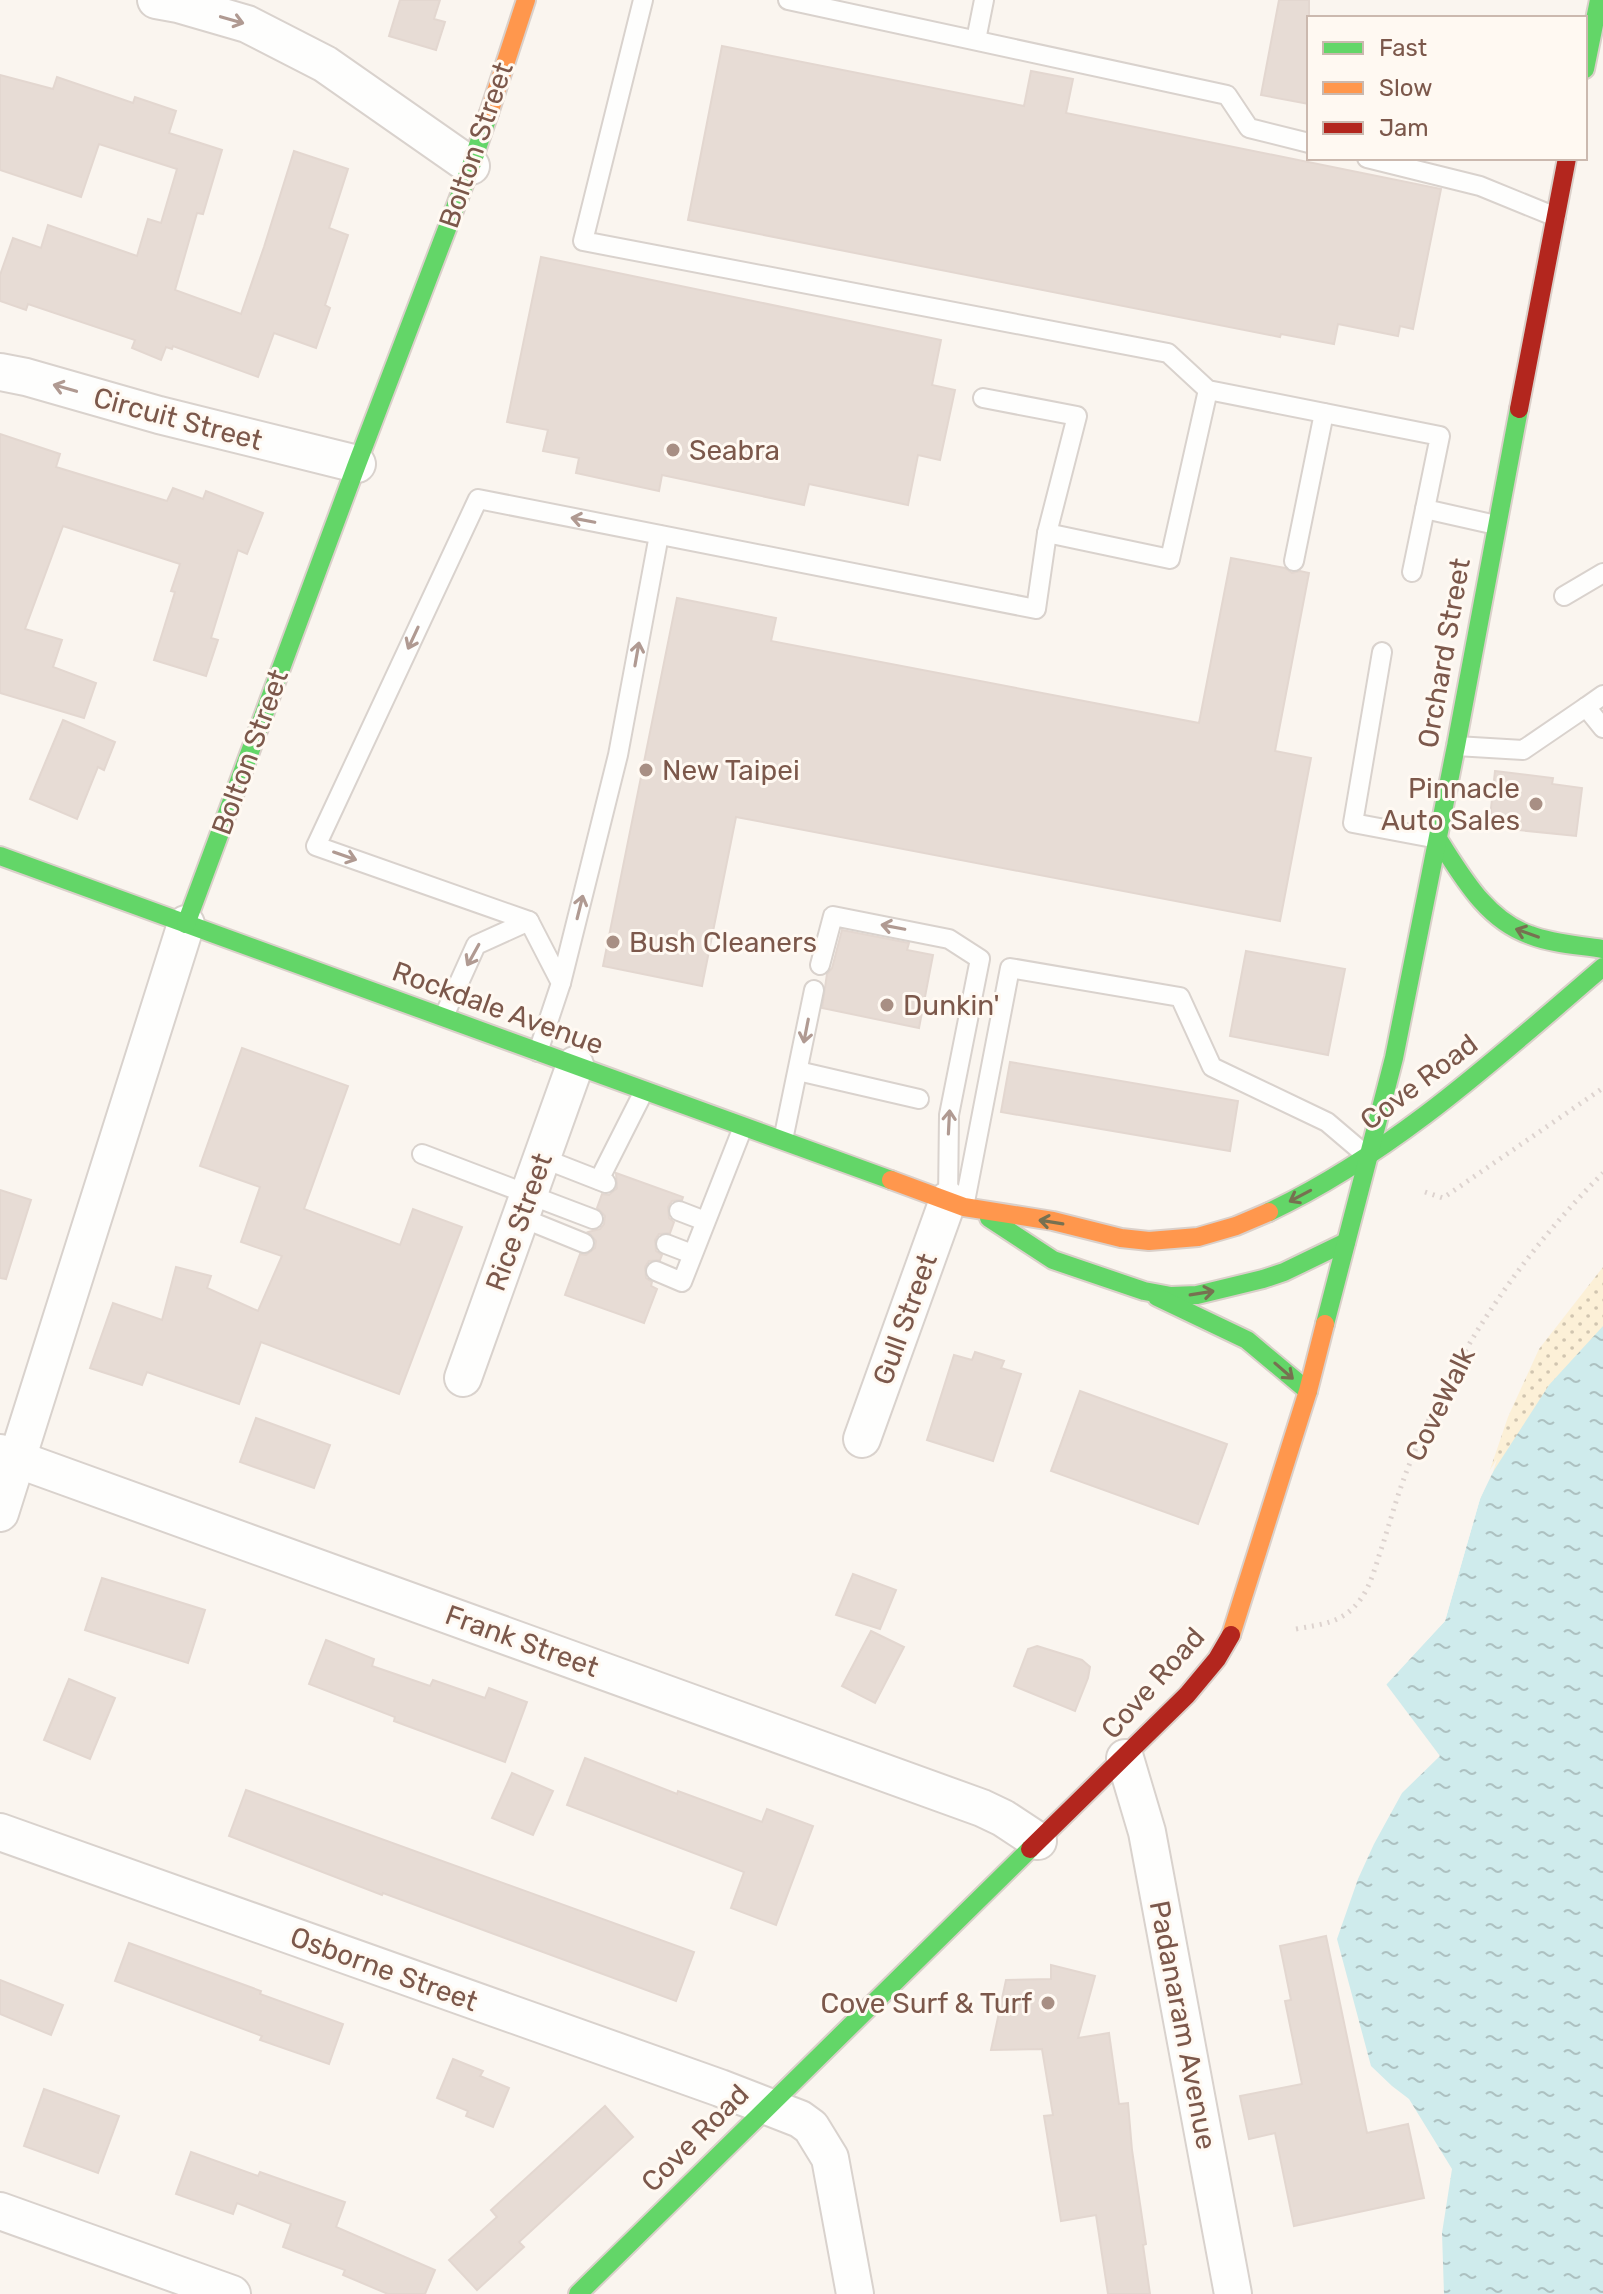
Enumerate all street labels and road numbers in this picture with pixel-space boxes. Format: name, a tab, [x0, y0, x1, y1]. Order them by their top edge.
street label: Bolton Street	[432, 58, 520, 232]
street label: Circuit Street	[90, 381, 266, 457]
street label: Orchard Street	[1411, 555, 1477, 750]
street label: Bolton Street	[205, 665, 295, 839]
street label: Rockdale Avenue	[388, 954, 608, 1062]
street label: Cove Road	[1354, 1027, 1484, 1137]
street label: Rice Street	[479, 1149, 559, 1295]
street label: Gull Street	[866, 1249, 944, 1389]
street label: CoveWalk	[1398, 1341, 1482, 1466]
street label: Frank Street	[441, 1598, 603, 1684]
street label: Cove Road	[1095, 1621, 1211, 1745]
street label: Padanaram Avenue	[1143, 1898, 1223, 2152]
street label: Osborne Street	[286, 1920, 482, 2018]
street label: Cove Road	[635, 2078, 755, 2198]

